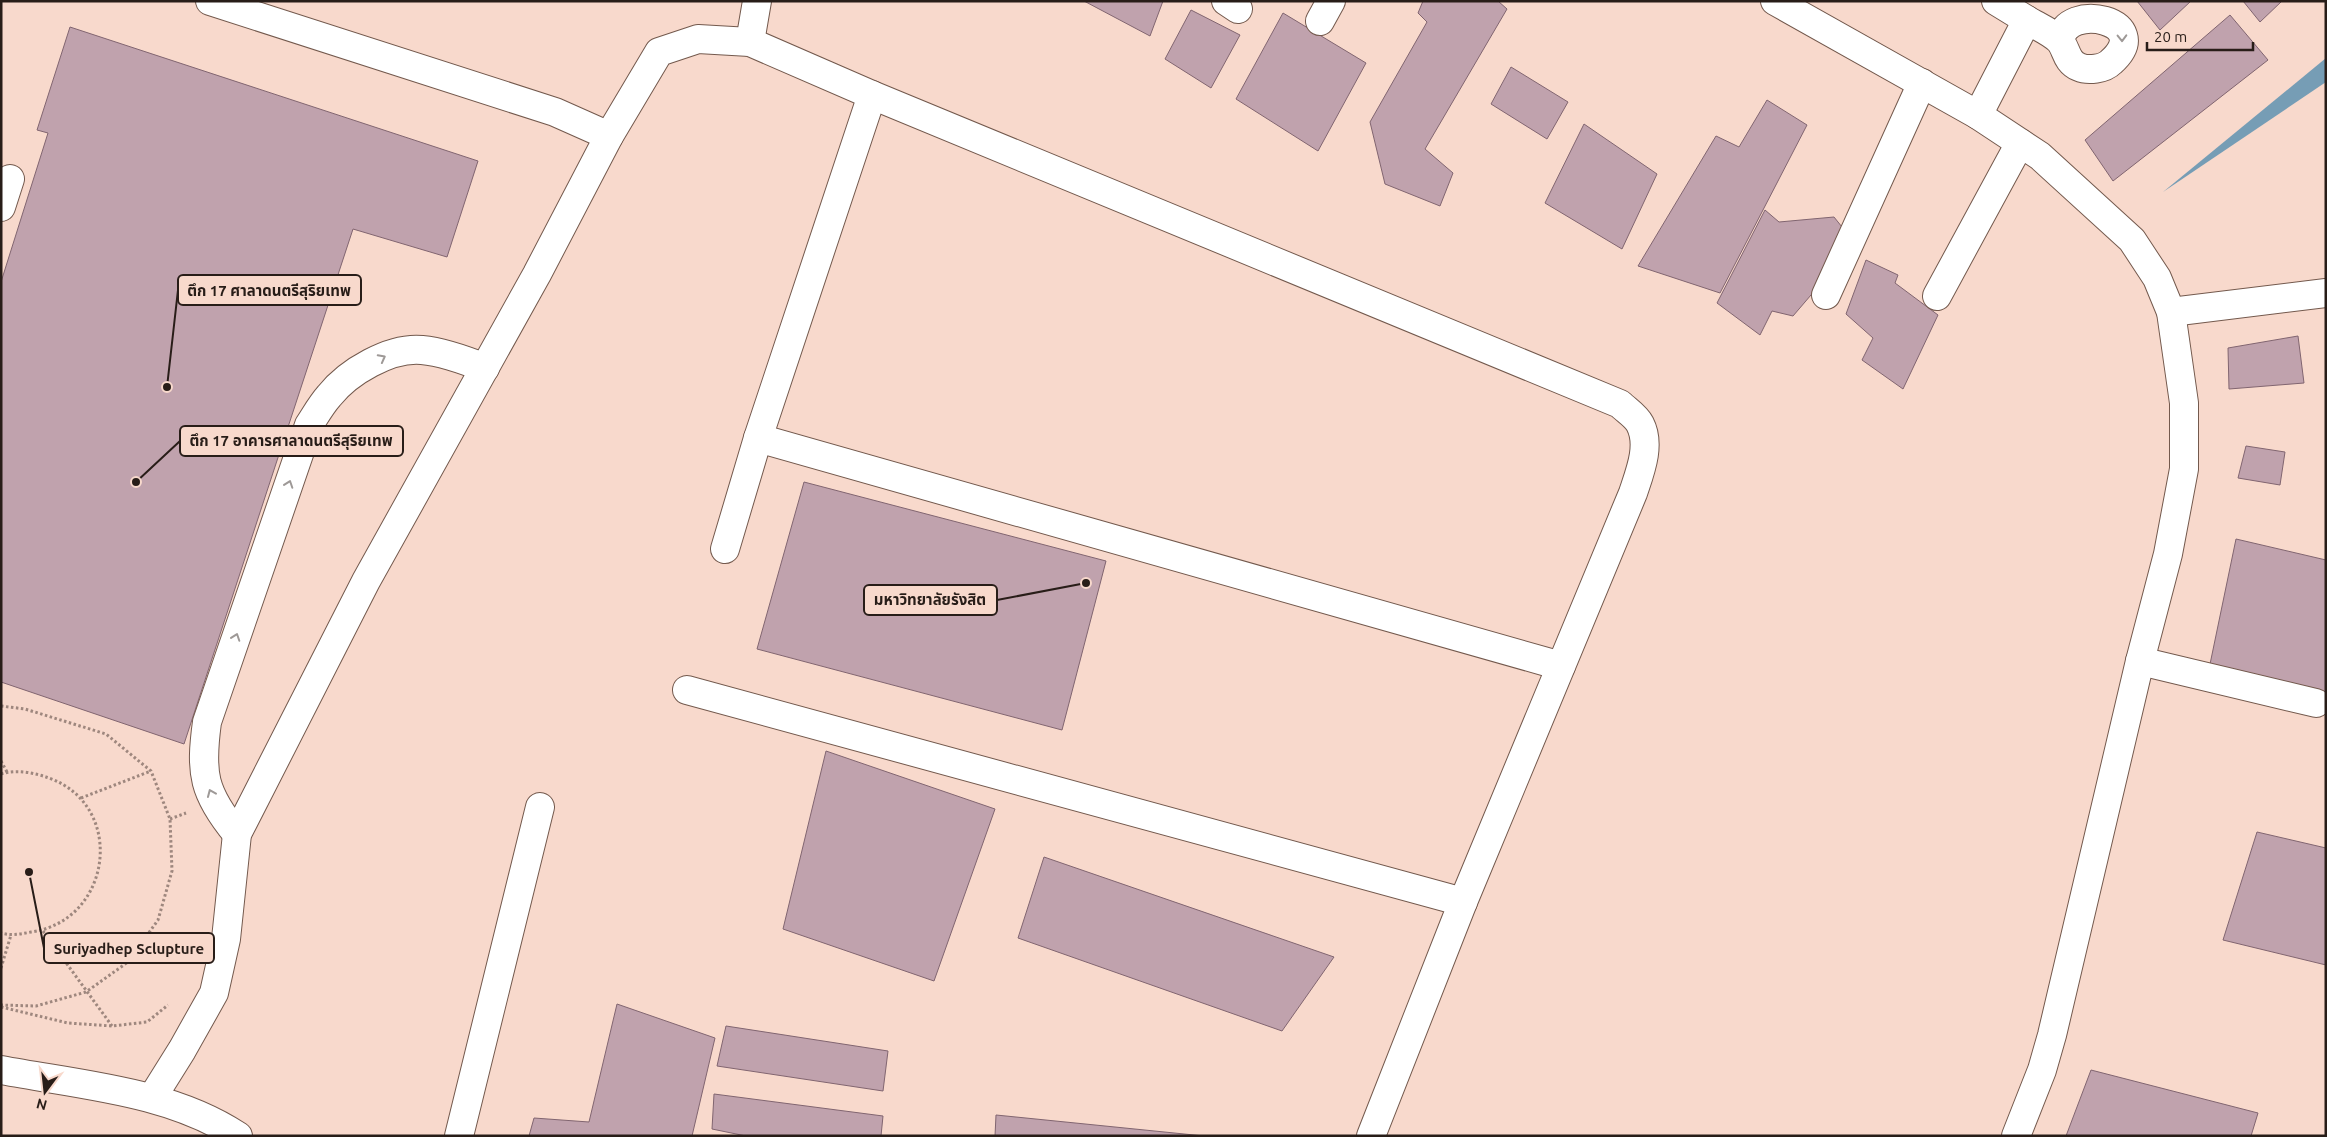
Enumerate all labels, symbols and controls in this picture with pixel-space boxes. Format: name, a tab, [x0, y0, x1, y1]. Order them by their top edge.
scale bar	[2147, 20, 2253, 52]
text: 20 m	[2154, 28, 2187, 45]
one-way arrow	[2117, 34, 2127, 42]
callout: ตึก 17 ศาลาดนตรีสุริยเทพ	[178, 275, 361, 305]
text: ตึก 17 ศาลาดนตรีสุริยเทพ	[187, 282, 351, 300]
one-way arrow	[376, 354, 385, 364]
callout: ตึก 17 อาคารศาลาดนตรีสุริยเทพ	[180, 426, 403, 456]
text: ตึก 17 อาคารศาลาดนตรีสุริยเทพ	[189, 432, 393, 450]
one-way arrow	[283, 480, 293, 488]
callout: มหาวิทยาลัยรังสิต	[864, 585, 997, 615]
text: มหาวิทยาลัยรังสิต	[874, 591, 986, 608]
one-way arrow	[230, 634, 240, 642]
one-way arrow	[206, 790, 216, 798]
callout: Suriyadhep Sclupture	[44, 933, 214, 963]
text: Suriyadhep Sclupture	[54, 940, 204, 957]
north arrow	[20, 1067, 70, 1117]
text: N	[35, 1095, 49, 1114]

